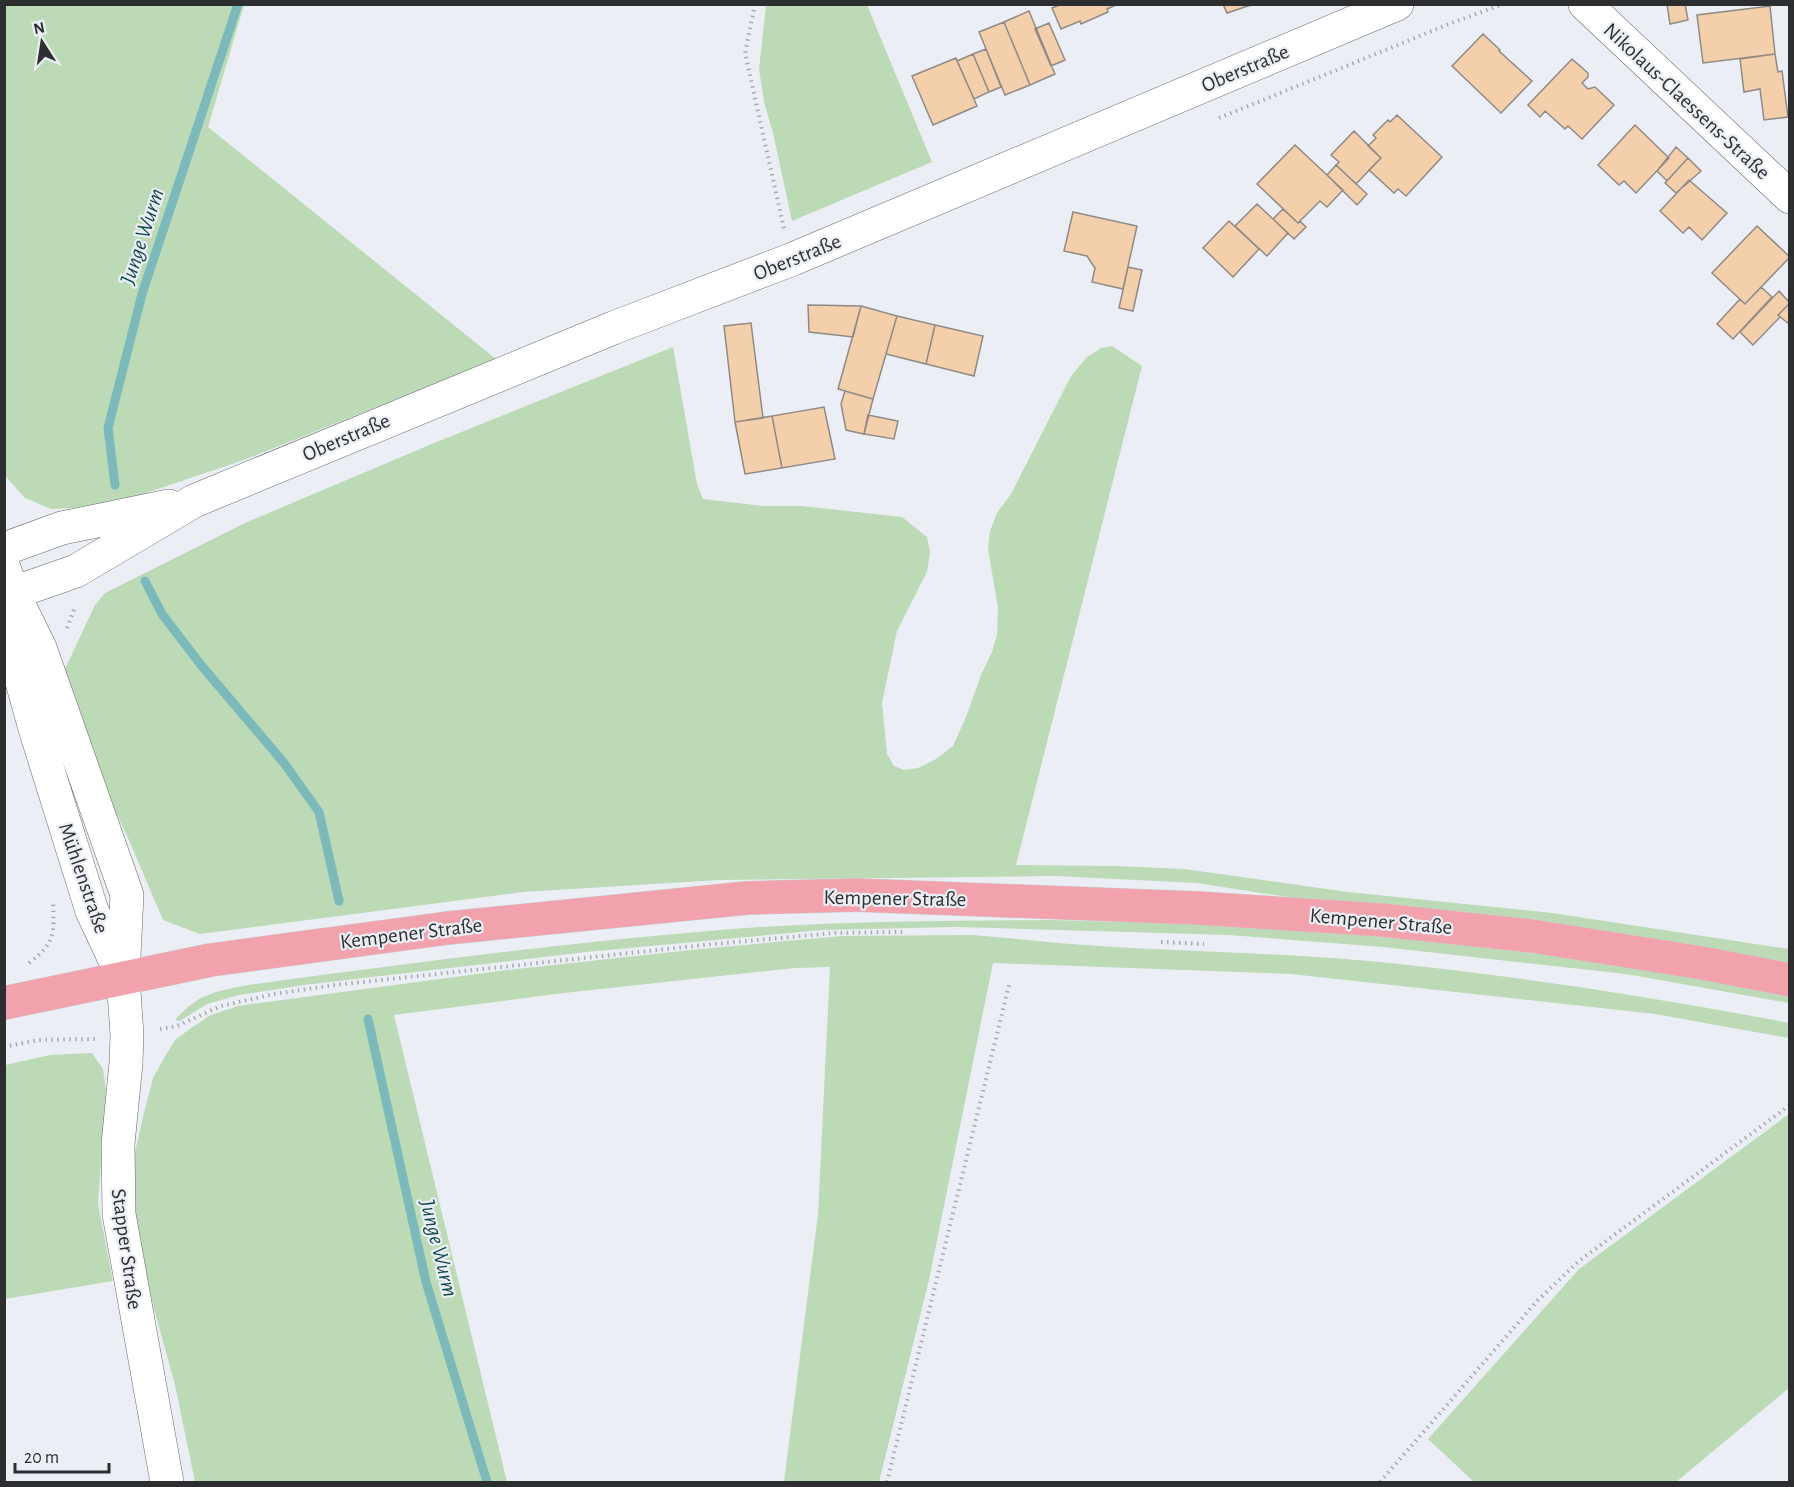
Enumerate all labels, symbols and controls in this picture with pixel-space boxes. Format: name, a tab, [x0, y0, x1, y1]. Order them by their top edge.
north arrow	[12, 12, 72, 72]
text: N	[32, 19, 46, 37]
street label: Nikolaus-Claessens-Straße	[1600, 19, 1774, 184]
street label: Oberstraße	[1198, 41, 1292, 96]
water label: Junge Wurm	[116, 186, 168, 288]
street label: Oberstraße	[750, 230, 844, 285]
street label: Oberstraße	[299, 410, 393, 465]
street label: Mühlenstraße	[55, 820, 112, 936]
street label: Kempener Straße	[823, 887, 967, 910]
street label: Kempener Straße	[1309, 905, 1453, 938]
street label: Kempener Straße	[339, 914, 483, 953]
street label: Stapper Straße	[108, 1187, 145, 1311]
water label: Junge Wurm	[416, 1197, 462, 1299]
scale bar	[15, 1436, 110, 1474]
text: 20 m	[24, 1449, 59, 1467]

